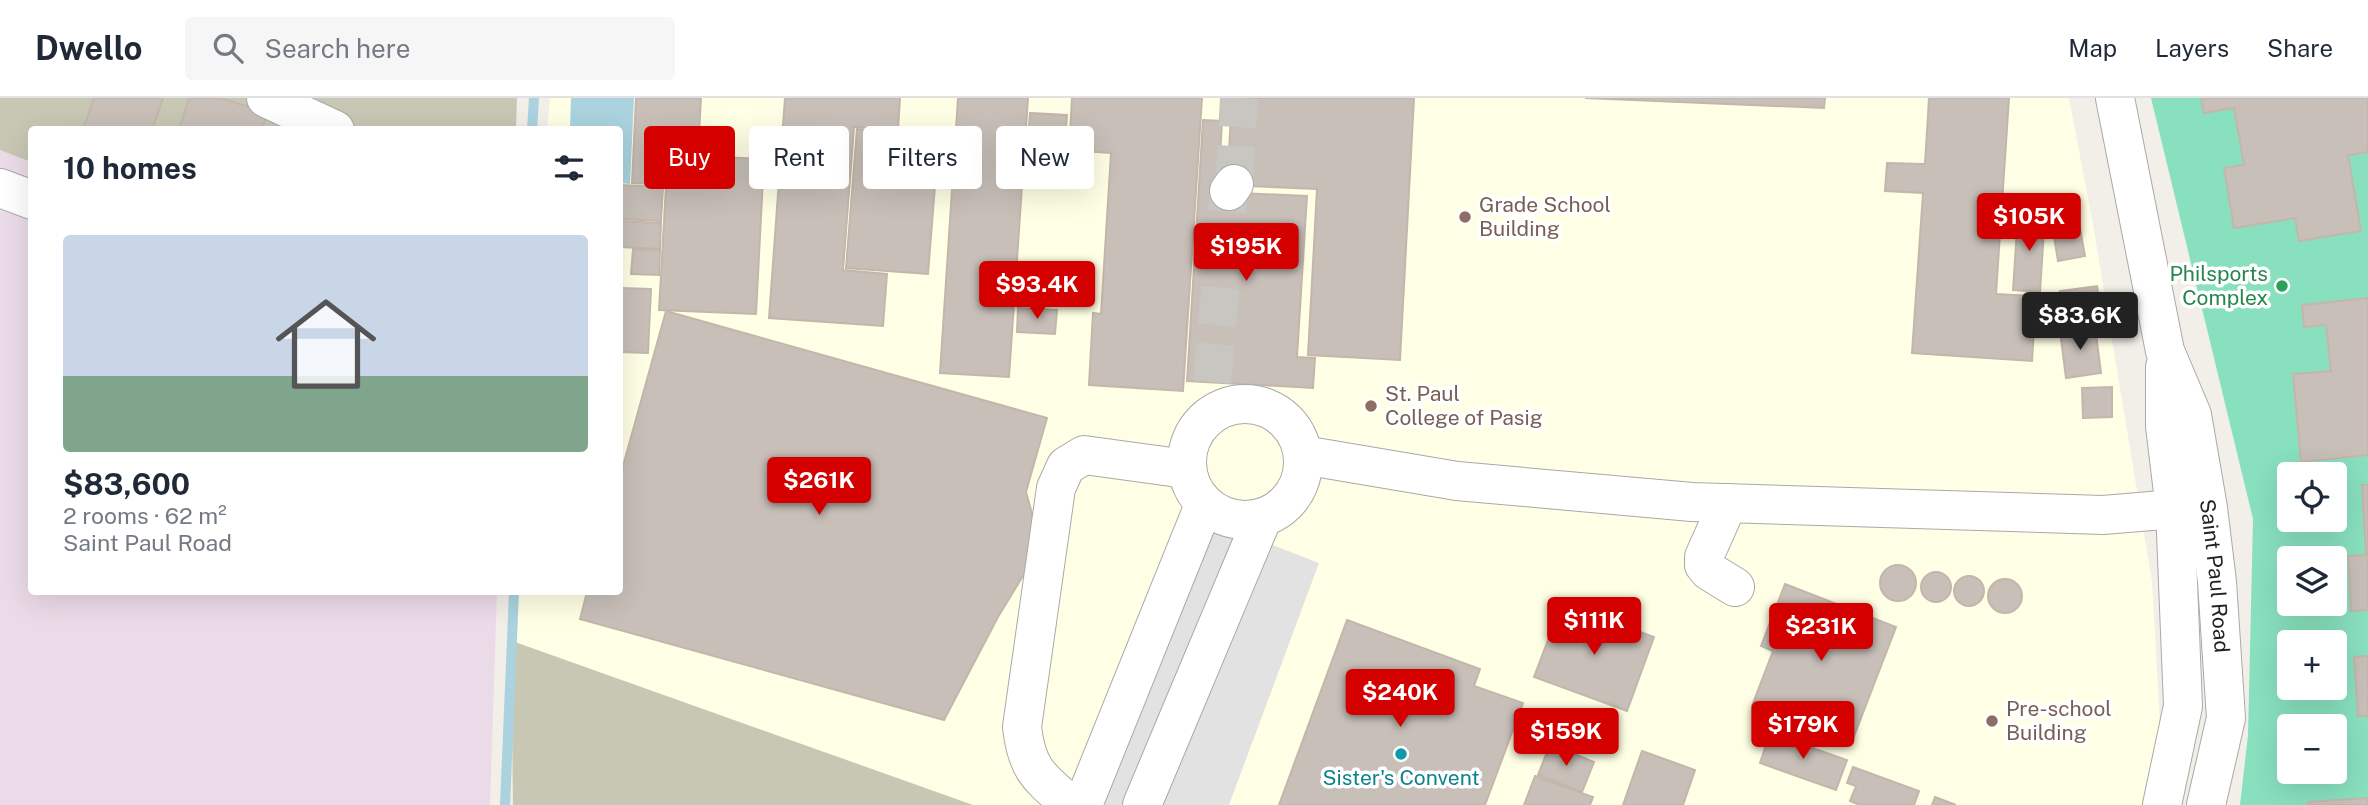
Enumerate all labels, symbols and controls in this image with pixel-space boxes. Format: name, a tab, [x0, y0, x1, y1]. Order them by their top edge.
search box	[185, 17, 675, 80]
text: Dwello	[35, 29, 143, 67]
icon: search	[209, 29, 247, 67]
text: Search here	[265, 33, 411, 64]
text: Map	[2068, 34, 2117, 62]
text: Layers	[2155, 34, 2229, 62]
text: Share	[2267, 34, 2333, 62]
chip: Buy	[644, 126, 735, 189]
chip: Rent	[749, 126, 849, 189]
chip: Filters	[863, 126, 982, 189]
chip: New	[996, 126, 1094, 189]
icon: filters	[550, 149, 588, 187]
text: 10 homes	[63, 150, 197, 186]
place label: Grade School Building	[1479, 192, 1611, 241]
pin: $105K	[1980, 194, 2078, 253]
text: $105K	[1993, 202, 2065, 229]
marker: Grade School Building	[1457, 209, 1473, 225]
pin: $195K	[1197, 223, 1295, 283]
text: $195K	[1210, 232, 1282, 259]
place label: Philsports Complex	[2169, 261, 2268, 310]
pin: $93.4K	[980, 262, 1094, 321]
text: $93.4K	[995, 270, 1079, 297]
marker: Philsports Complex	[2274, 278, 2290, 294]
icon: home	[263, 281, 389, 407]
pin: $83.6K	[2023, 292, 2137, 352]
text: $83.6K	[2038, 301, 2122, 328]
place label: St. Paul College of Pasig	[1385, 381, 1543, 430]
marker: St. Paul College of Pasig	[1363, 398, 1379, 414]
pin: $261K	[770, 458, 868, 517]
map controls	[2277, 462, 2347, 784]
button: locate	[2277, 462, 2347, 532]
text: $83,600	[63, 466, 190, 502]
text: $261K	[783, 466, 855, 493]
street label: Saint Paul Road	[2195, 497, 2235, 654]
text: 2 rooms · 62 m²	[63, 502, 227, 529]
text: Saint Paul Road	[63, 529, 232, 556]
button: layers	[2277, 546, 2347, 616]
pin: $111K	[1545, 598, 1643, 657]
pin: $231K	[1772, 603, 1870, 663]
text: $111K	[1563, 606, 1625, 633]
text: $231K	[1785, 612, 1857, 639]
button: +	[2277, 630, 2347, 700]
pin: $240K	[1351, 670, 1449, 729]
text: $240K	[1362, 678, 1438, 705]
place label: Pre-school Building	[2006, 696, 2112, 745]
pin: $179K	[1754, 702, 1852, 761]
pin: $159K	[1517, 708, 1615, 768]
text: $179K	[1767, 710, 1839, 737]
marker: Pre-school Building	[1984, 713, 2000, 729]
button: −	[2277, 714, 2347, 784]
text: $159K	[1530, 717, 1602, 744]
marker: Sister's Convent	[1393, 746, 1409, 762]
place label: Sister's Convent	[1322, 765, 1480, 790]

